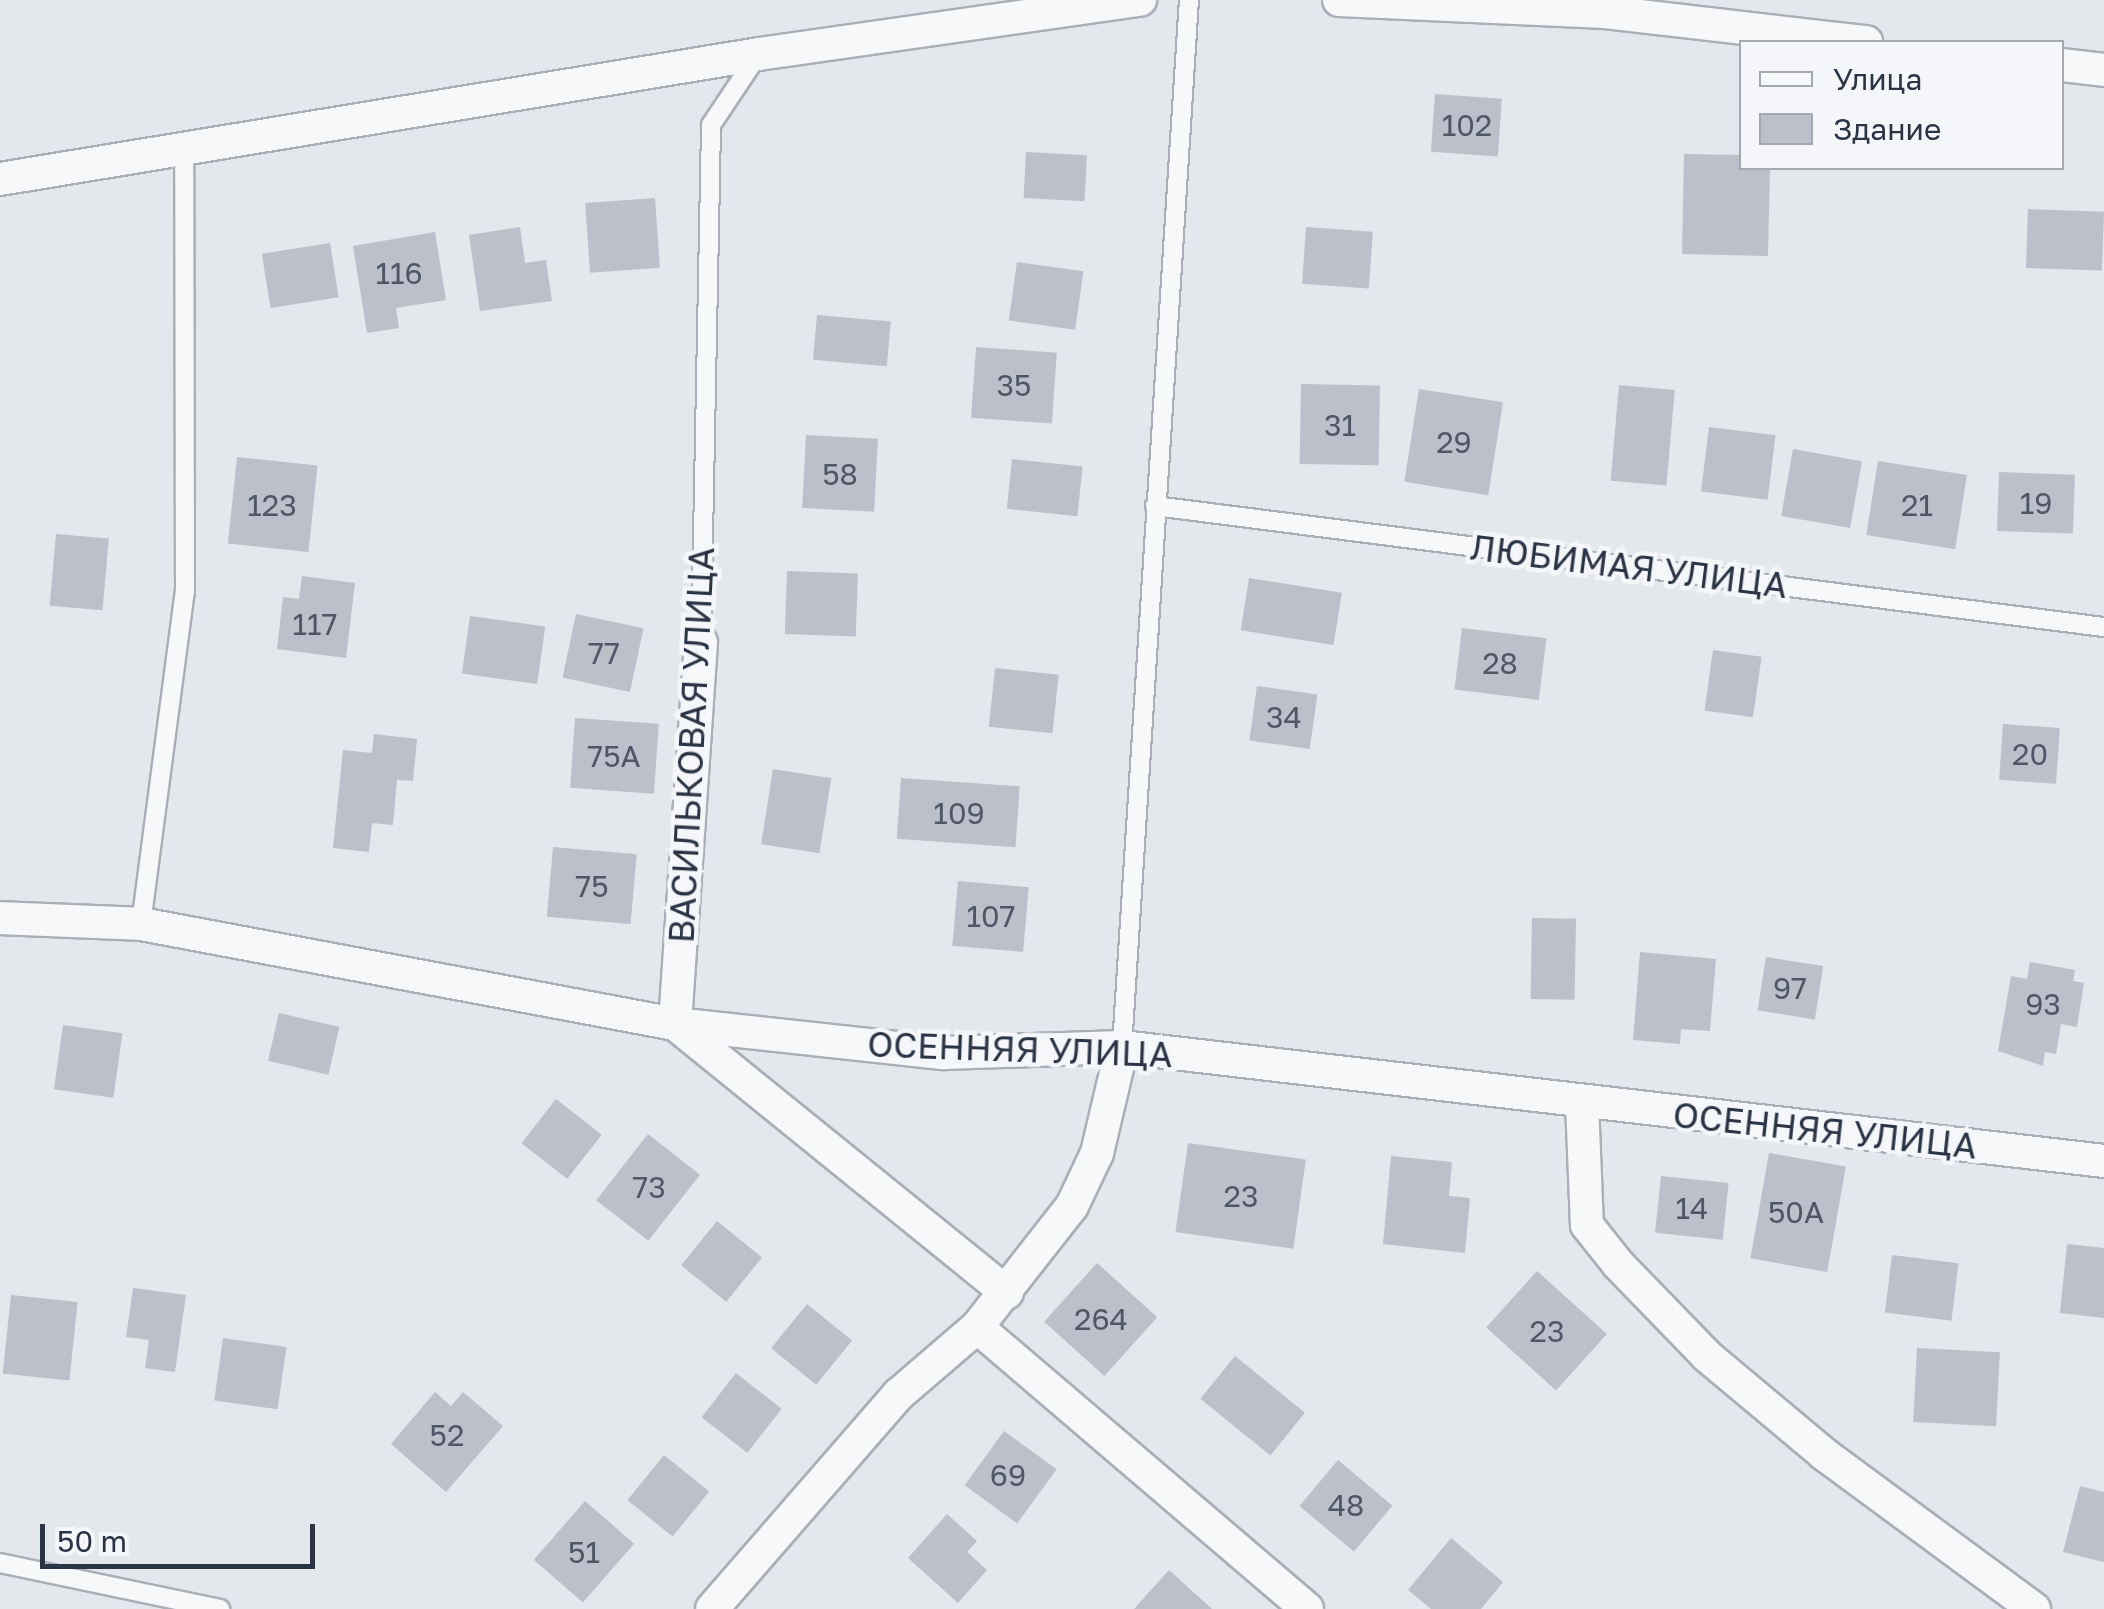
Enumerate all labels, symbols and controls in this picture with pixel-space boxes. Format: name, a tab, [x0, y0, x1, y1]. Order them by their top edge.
legend	[1739, 40, 2064, 170]
text: Улица	[1833, 61, 1922, 97]
house number: 102	[1442, 107, 1492, 143]
text: Здание	[1833, 111, 1941, 147]
house number: 116	[375, 255, 423, 291]
house number: 35	[997, 367, 1031, 403]
house number: 31	[1324, 407, 1356, 443]
house number: 29	[1436, 424, 1472, 460]
house number: 58	[822, 456, 858, 492]
house number: 19	[2020, 485, 2052, 521]
house number: 123	[247, 487, 297, 523]
house number: 21	[1901, 487, 1933, 523]
street label: ЛЮБИМАЯ УЛИЦА	[1468, 526, 1790, 606]
street label: ВАСИЛЬКОВАЯ УЛИЦА	[660, 546, 722, 944]
house number: 117	[293, 606, 337, 642]
house number: 77	[588, 635, 620, 671]
house number: 28	[1482, 645, 1518, 681]
house number: 34	[1266, 699, 1302, 735]
house number: 20	[2012, 736, 2048, 772]
house number: 75А	[587, 738, 641, 774]
house number: 109	[933, 795, 985, 831]
house number: 75	[575, 868, 609, 904]
house number: 107	[966, 898, 1016, 934]
house number: 97	[1773, 970, 1807, 1006]
house number: 93	[2025, 986, 2061, 1022]
street label: ОСЕННЯЯ УЛИЦА	[867, 1023, 1173, 1075]
street label: ОСЕННЯЯ УЛИЦА	[1671, 1093, 1979, 1167]
house number: 73	[632, 1169, 666, 1205]
house number: 23	[1224, 1178, 1258, 1214]
house number: 14	[1676, 1190, 1708, 1226]
house number: 50А	[1768, 1194, 1824, 1230]
house number: 264	[1074, 1301, 1128, 1337]
house number: 23	[1530, 1313, 1564, 1349]
house number: 52	[430, 1417, 464, 1453]
house number: 69	[990, 1457, 1026, 1493]
house number: 48	[1328, 1487, 1364, 1523]
scale bar	[45, 1504, 320, 1566]
text: 50 m	[57, 1523, 127, 1559]
house number: 51	[568, 1534, 600, 1570]

